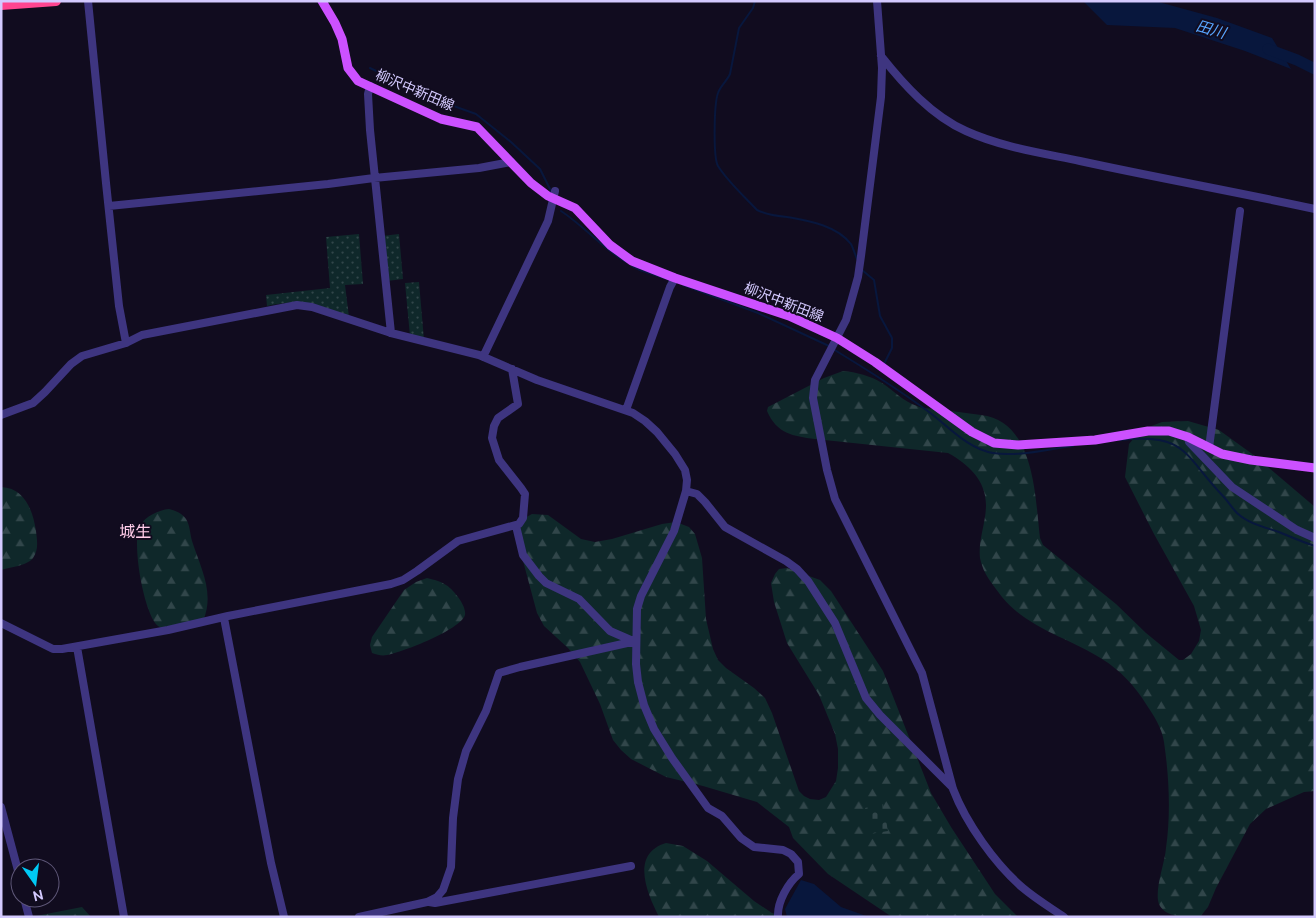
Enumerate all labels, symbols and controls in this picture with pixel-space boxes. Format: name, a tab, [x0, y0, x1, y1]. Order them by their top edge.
water label: 田川	[1194, 17, 1230, 42]
street label: 柳沢中新田線	[373, 66, 457, 114]
street label: 柳沢中新田線	[742, 279, 826, 325]
district label: 城生	[119, 522, 151, 540]
north arrow	[10, 858, 60, 908]
text: N	[31, 887, 45, 905]

